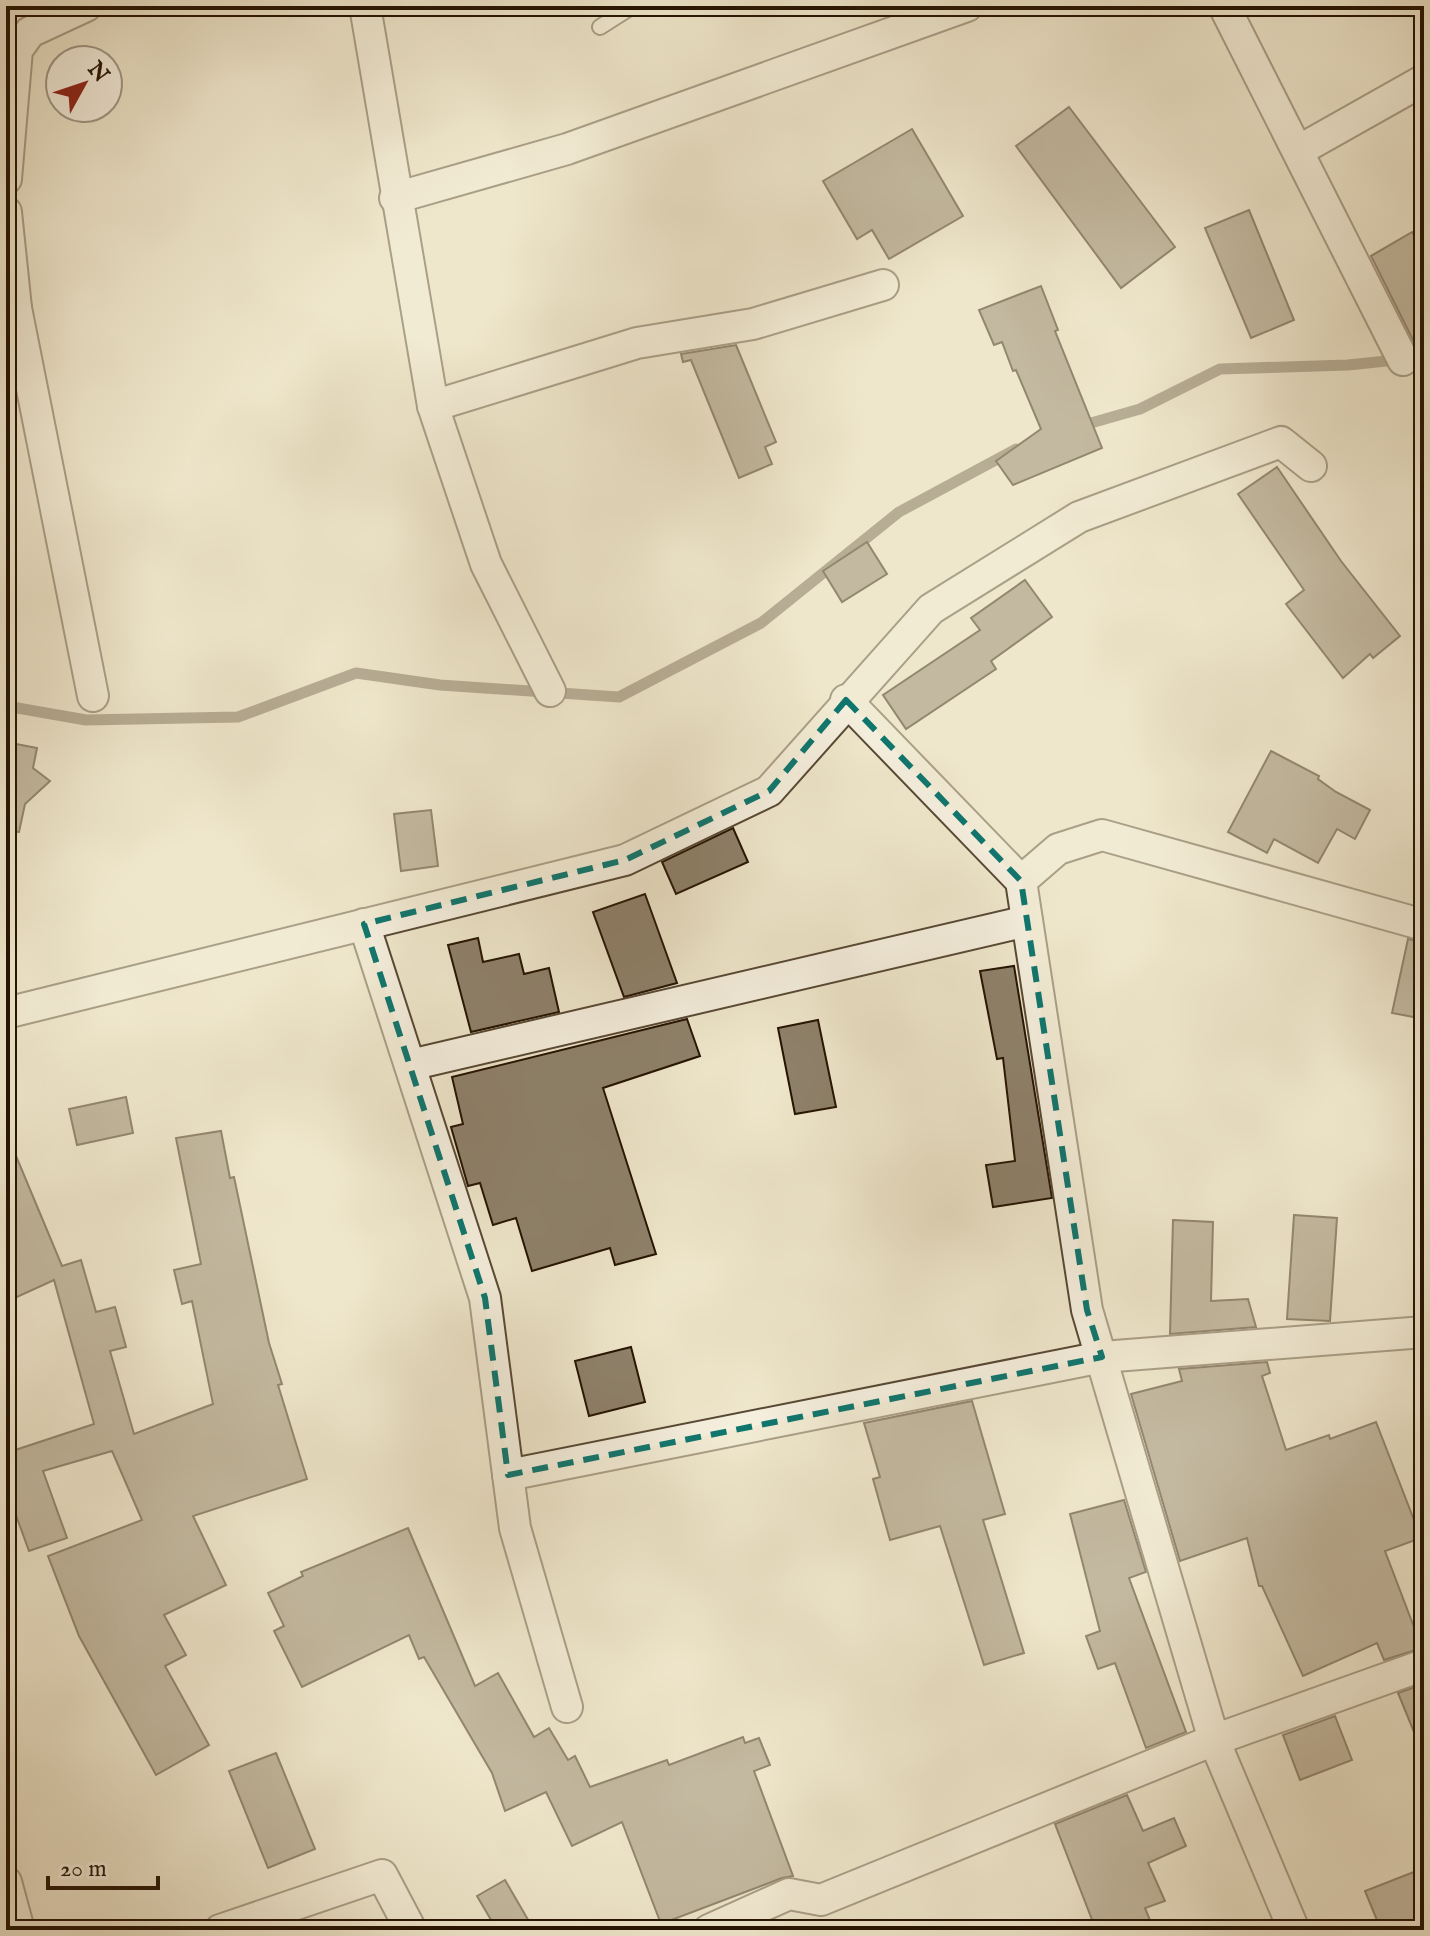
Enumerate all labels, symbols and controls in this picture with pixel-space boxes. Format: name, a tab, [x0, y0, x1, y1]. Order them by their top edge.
north arrow	[44, 44, 124, 124]
text: N	[80, 55, 115, 89]
scale bar	[48, 1840, 158, 1890]
text: 20 m	[60, 1854, 107, 1885]

